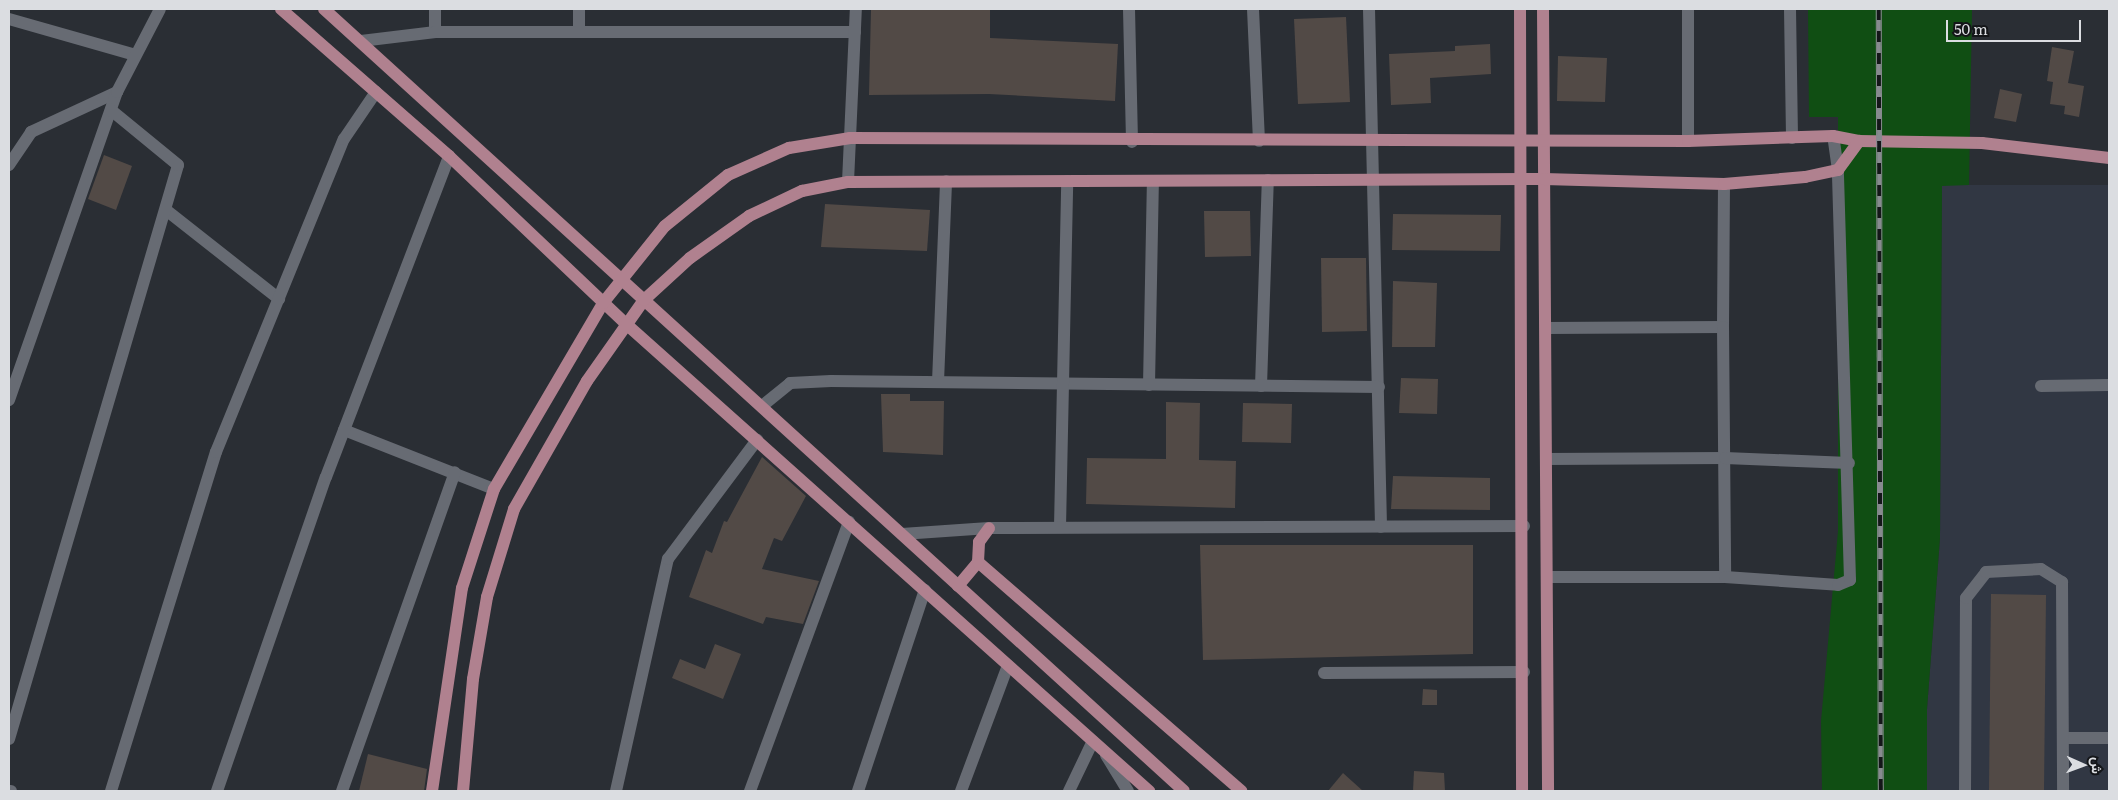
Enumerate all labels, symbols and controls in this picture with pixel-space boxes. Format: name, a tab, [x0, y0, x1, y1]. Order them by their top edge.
scale bar	[1948, 10, 2083, 42]
text: 50 m	[1954, 17, 1988, 40]
north arrow	[2058, 740, 2108, 790]
text: ش	[2088, 757, 2108, 774]

